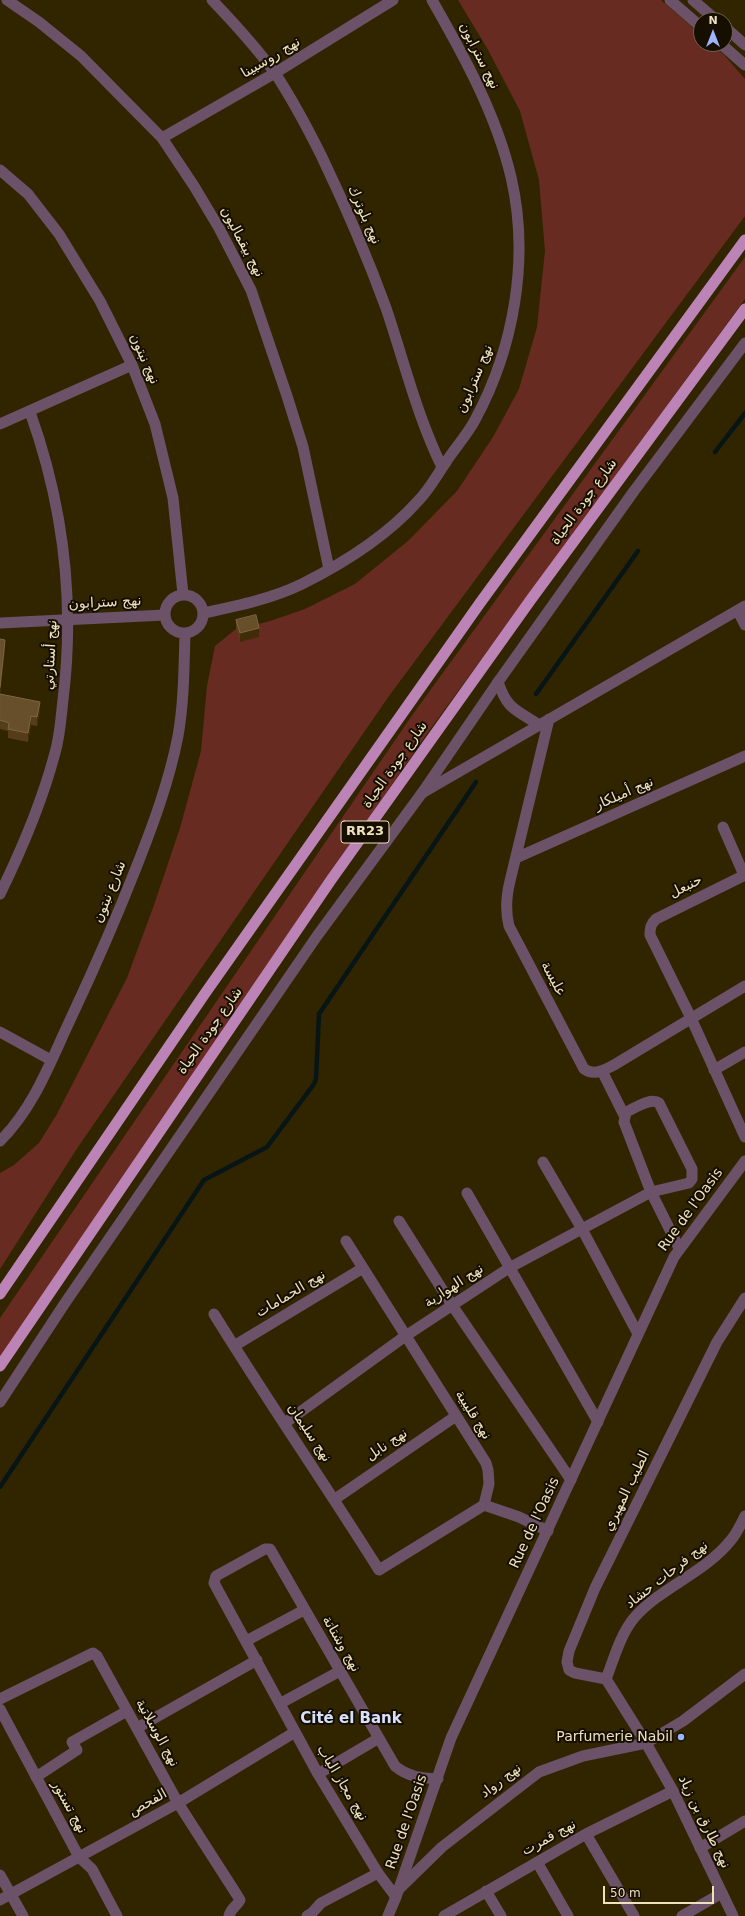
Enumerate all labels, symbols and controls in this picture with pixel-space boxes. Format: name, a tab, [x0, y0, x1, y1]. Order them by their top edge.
north arrow	[693, 12, 733, 52]
text: N	[708, 14, 718, 27]
street label: نهج سترابون	[455, 20, 503, 92]
street label: نهج روسبينا	[238, 34, 304, 82]
street label: نهج بلوترك	[344, 183, 384, 247]
street label: نهج بيقماليون	[216, 204, 268, 280]
street label: نهج نبتون	[125, 331, 163, 387]
street label: نهج سترابون	[453, 342, 497, 416]
street label: شارع جودة الحياة	[547, 456, 621, 548]
street label: نهج سترابون	[68, 593, 142, 613]
street label: نهج أستارتي	[41, 619, 61, 691]
street label: شارع جودة الحياة	[359, 718, 431, 812]
street label: نهج أميلكار	[592, 774, 656, 814]
road number: RR23	[341, 821, 389, 843]
street label: شارع نبتون	[90, 859, 130, 925]
street label: حنبعل	[667, 872, 705, 902]
street label: عليسة	[537, 959, 569, 999]
street label: شارع جودة الحياة	[174, 984, 246, 1078]
street label: Rue de l'Oasis	[655, 1165, 727, 1255]
street label: نهج الهوارية	[421, 1261, 487, 1311]
street label: نهج الحمامات	[253, 1267, 329, 1321]
street label: نهج قليبية	[451, 1387, 495, 1443]
street label: نهج سليمان	[283, 1401, 335, 1465]
street label: نهج نابل	[363, 1425, 411, 1465]
street label: الطيب المهيري	[600, 1448, 654, 1534]
street label: Rue de l'Oasis	[507, 1475, 563, 1571]
street label: نهج فرحات حشاد	[622, 1537, 712, 1613]
street label: نهج وشتاتة	[318, 1613, 364, 1675]
street label: نهج الوسلاتية	[131, 1696, 183, 1770]
district label: Cité el Bank	[300, 1710, 402, 1728]
place label: Parfumerie Nabil	[556, 1729, 673, 1745]
marker: Parfumerie Nabil	[676, 1732, 686, 1742]
street label: نهج مجاز الباب	[313, 1742, 371, 1824]
street label: نهج رواد	[477, 1760, 525, 1802]
street label: Rue de l'Oasis	[383, 1773, 431, 1871]
street label: نهج طارق بن زياد	[674, 1773, 734, 1871]
street label: نهج تستور	[47, 1777, 91, 1837]
street label: الفحص	[126, 1786, 170, 1820]
street label: نهج قمرت	[519, 1816, 579, 1860]
scale bar	[605, 1878, 716, 1904]
text: 50 m	[610, 1886, 641, 1900]

